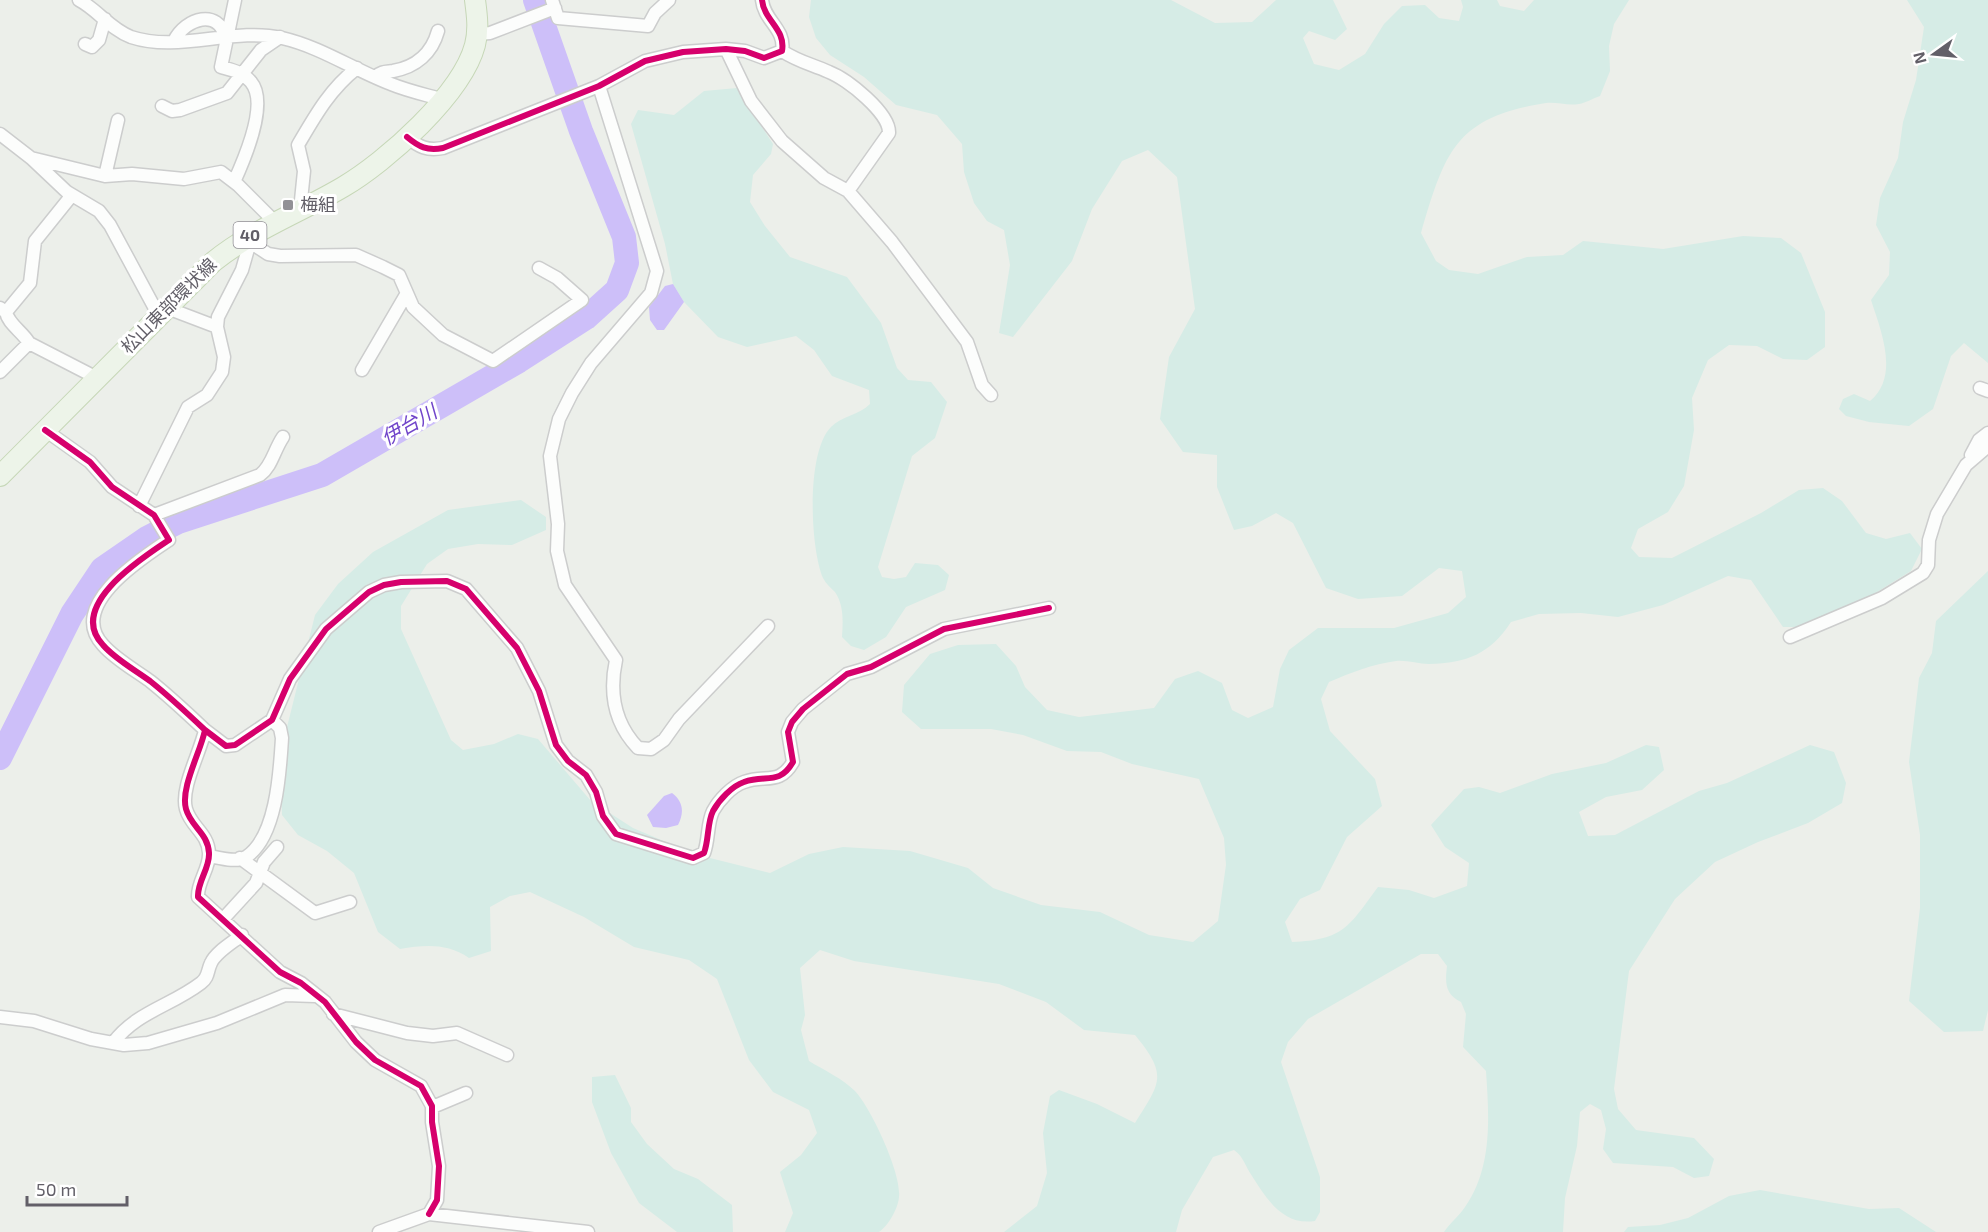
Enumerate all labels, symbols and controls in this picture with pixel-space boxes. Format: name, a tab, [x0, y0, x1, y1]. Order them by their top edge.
north arrow	[1904, 24, 1964, 84]
text: N	[1908, 50, 1930, 66]
place label: 梅組	[300, 193, 336, 215]
marker: 梅組	[281, 198, 295, 212]
road number: 40	[234, 222, 266, 248]
street label: 松山東部環状線	[116, 253, 221, 358]
water label: 伊台川	[377, 398, 442, 450]
scale bar	[27, 1169, 128, 1207]
text: 50 m	[36, 1178, 76, 1200]

